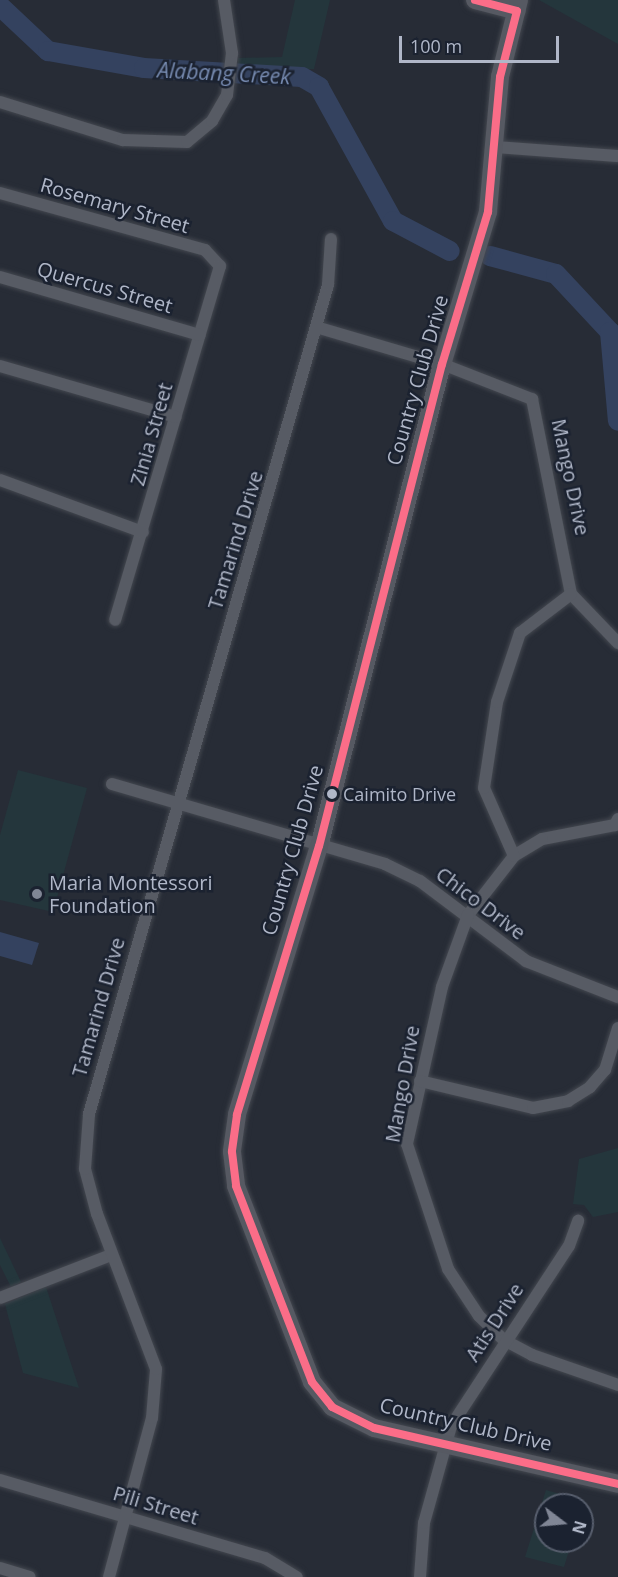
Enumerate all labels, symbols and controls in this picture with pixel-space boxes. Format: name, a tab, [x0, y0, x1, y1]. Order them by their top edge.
scale bar	[402, 24, 562, 62]
text: 100 m	[410, 34, 462, 58]
water label: Alabang Creek	[157, 57, 291, 89]
street label: Rosemary Street	[38, 172, 192, 238]
street label: Quercus Street	[35, 256, 175, 318]
street label: Country Club Drive	[381, 292, 453, 468]
street label: Zinia Street	[125, 380, 177, 488]
street label: Mango Drive	[547, 417, 595, 537]
street label: Tamarind Drive	[203, 468, 267, 612]
street label: Country Club Drive	[256, 762, 328, 938]
place label: Caimito Drive	[343, 783, 456, 805]
marker: Caimito Drive	[326, 788, 338, 800]
street label: Chico Drive	[432, 862, 530, 944]
place label: Maria Montessori Foundation	[49, 870, 213, 917]
marker: Maria Montessori Foundation	[30, 887, 44, 901]
street label: Tamarind Drive	[67, 935, 129, 1079]
street label: Mango Drive	[380, 1024, 424, 1144]
street label: Atis Drive	[460, 1278, 528, 1366]
street label: Country Club Drive	[378, 1393, 554, 1455]
street label: Pili Street	[110, 1481, 202, 1529]
north arrow	[534, 1493, 594, 1553]
text: N	[567, 1518, 592, 1537]

